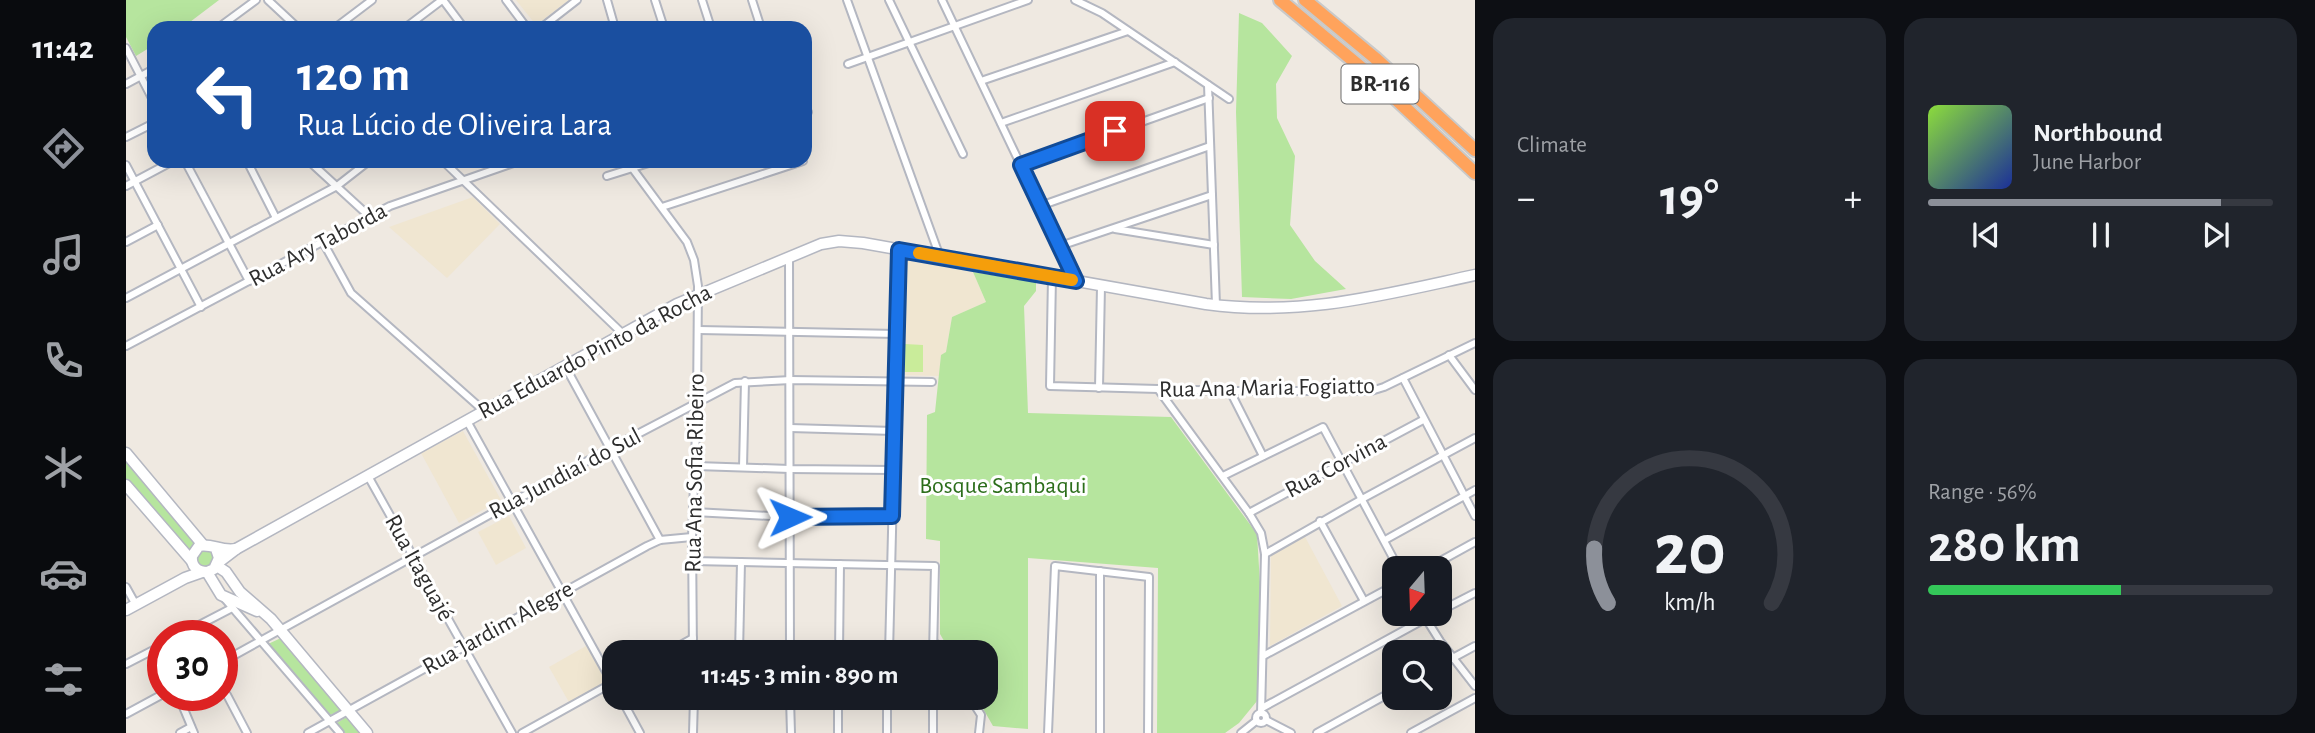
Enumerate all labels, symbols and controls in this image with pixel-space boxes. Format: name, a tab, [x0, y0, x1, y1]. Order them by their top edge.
text: 11:42	[32, 32, 94, 64]
icon: left	[182, 49, 273, 140]
text: 120 m	[297, 51, 410, 100]
road number: BR-116	[1342, 64, 1418, 104]
pin	[1085, 101, 1145, 161]
text: Rua Lúcio de Oliveira Lara	[297, 109, 612, 141]
icon: arrive	[1096, 112, 1134, 150]
text: Northbound	[2033, 120, 2162, 146]
icon: directions	[39, 124, 88, 173]
text: Climate	[1517, 134, 1587, 157]
text: June Harbor	[2033, 151, 2141, 174]
text: 19°	[1660, 172, 1719, 224]
text: −	[1517, 180, 1535, 218]
text: +	[1844, 180, 1862, 218]
street label: Rua Ary Taborda	[245, 199, 391, 291]
icon: previous	[1967, 216, 2005, 254]
icon: pause	[2082, 216, 2120, 254]
icon: next	[2197, 216, 2235, 254]
icon: music	[39, 230, 88, 279]
street label: Rua Eduardo Pinto da Rocha	[474, 280, 716, 424]
icon: phone	[39, 336, 88, 385]
street label: Rua Ana Sofia Ribeiro	[681, 373, 709, 573]
street label: Rua Ana Maria Fogiatto	[1159, 374, 1375, 402]
street label: Rua Jundiaí do Sul	[485, 424, 645, 524]
street label: Rua Corvina	[1281, 429, 1391, 503]
icon: climate	[39, 443, 88, 492]
park label: Bosque Sambaqui	[919, 474, 1087, 498]
position arrow	[753, 480, 827, 554]
text: Range · 56%	[1928, 481, 2037, 504]
street label: Rua Itaguajé	[380, 511, 458, 625]
text: 20	[1653, 515, 1726, 588]
text: 280 km	[1928, 519, 2081, 571]
icon: car	[39, 549, 88, 598]
north arrow	[1382, 556, 1452, 626]
map controls	[1382, 556, 1452, 710]
street label: Rua Jardim Alegre	[419, 577, 577, 679]
text: km/h	[1664, 590, 1715, 615]
speed limit sign: 30	[147, 620, 238, 711]
button: search	[1382, 640, 1452, 710]
icon: filters	[39, 655, 88, 704]
text: 11:45 · 3 min · 890 m	[701, 662, 899, 688]

